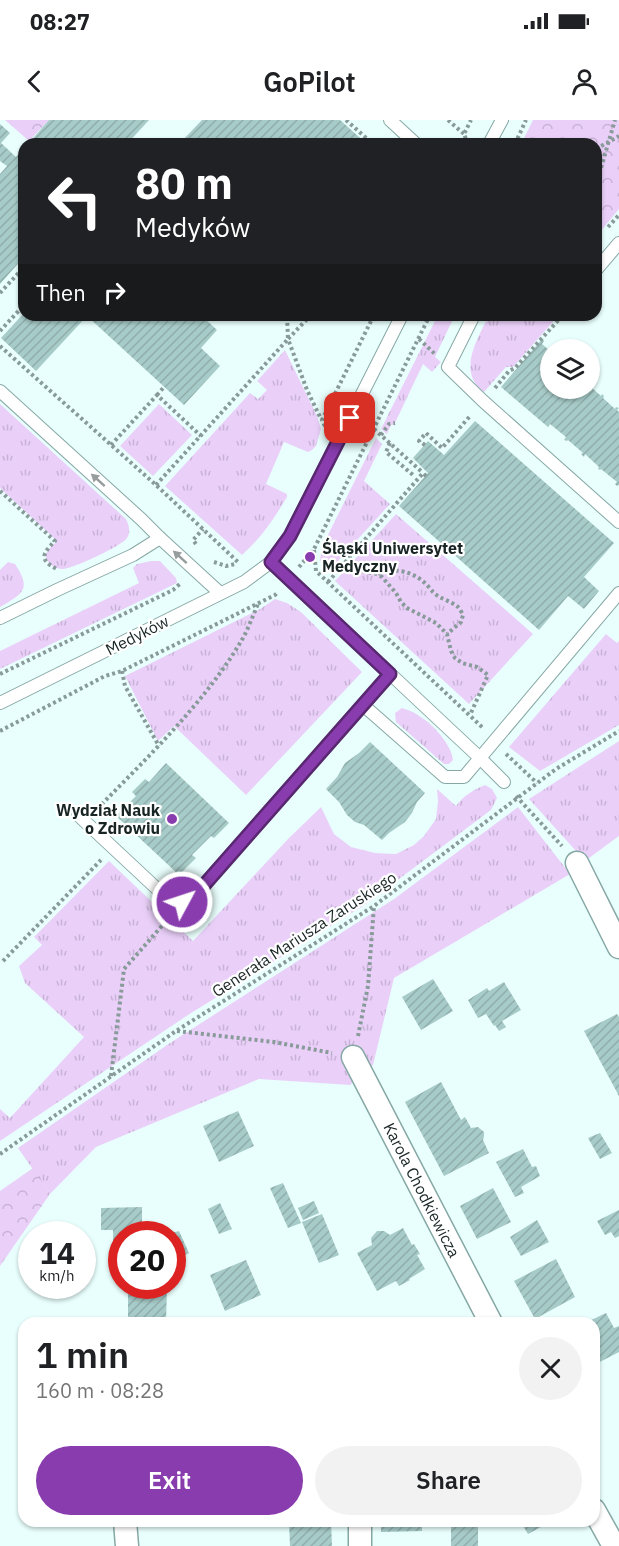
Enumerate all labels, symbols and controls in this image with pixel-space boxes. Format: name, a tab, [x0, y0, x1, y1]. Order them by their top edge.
text: 08:27	[30, 7, 90, 36]
text: GoPilot	[263, 64, 356, 99]
icon: back	[18, 65, 51, 98]
icon: person	[568, 65, 601, 98]
text: 80 m	[135, 156, 233, 211]
icon: left	[36, 162, 114, 240]
text: Medyków	[135, 209, 250, 244]
icon: right	[98, 276, 131, 309]
text: Then	[36, 278, 86, 307]
map controls	[540, 339, 600, 399]
button: layers	[540, 339, 600, 399]
pin	[324, 392, 375, 443]
icon: arrive	[333, 401, 366, 434]
one-way arrow	[91, 474, 106, 487]
place label: Śląski Uniwersytet Medyczny	[322, 537, 463, 576]
one-way arrow	[173, 550, 187, 564]
marker: Śląski Uniwersytet Medyczny	[303, 550, 317, 564]
street label: Medyków	[102, 611, 172, 659]
place label: Wydział Nauk o Zdrowiu	[56, 800, 161, 838]
marker: Wydział Nauk o Zdrowiu	[165, 812, 179, 826]
street label: Generała Mariusza Zaruskiego	[208, 867, 400, 1001]
position arrow	[150, 870, 214, 934]
street label: Karola Chodkiewicza	[379, 1119, 465, 1261]
speed limit sign: 20	[108, 1221, 186, 1299]
text: 14	[39, 1233, 75, 1272]
text: km/h	[39, 1266, 75, 1285]
text: 1 min	[36, 1331, 129, 1378]
button: close	[519, 1337, 582, 1400]
text: 160 m · 08:28	[36, 1377, 164, 1404]
button: Exit	[36, 1446, 303, 1515]
button: Share	[315, 1446, 582, 1515]

